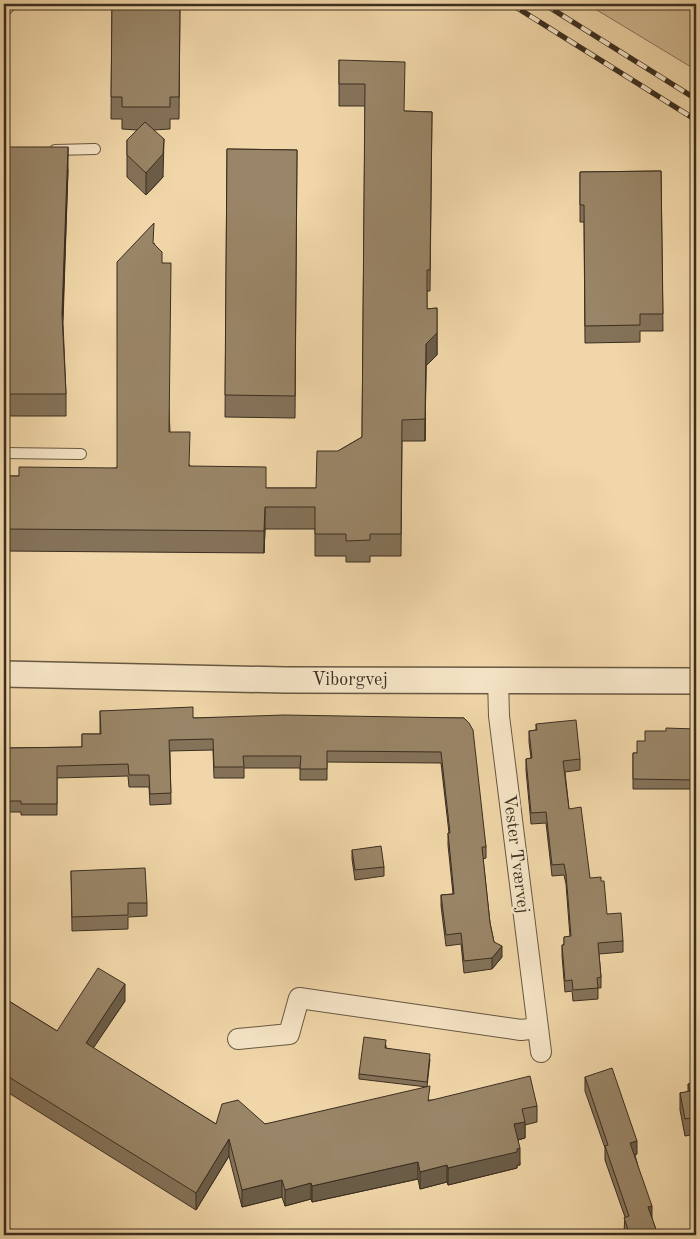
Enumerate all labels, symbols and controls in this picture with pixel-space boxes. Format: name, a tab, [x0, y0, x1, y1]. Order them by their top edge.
street label: Viborgvej	[312, 671, 388, 689]
street label: Vester Tværvej	[500, 793, 532, 915]

